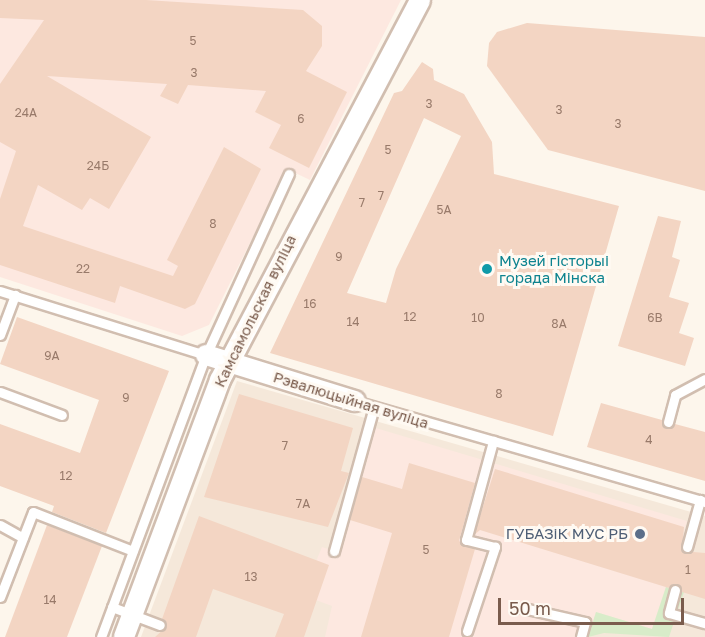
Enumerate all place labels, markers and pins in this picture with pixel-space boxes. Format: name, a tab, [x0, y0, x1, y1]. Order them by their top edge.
place label: Музей гісторыі горада Мінска	[499, 251, 609, 286]
marker: Музей гісторыі горада Мінска	[480, 262, 494, 276]
place label: ГУБАЗіК МУС РБ	[506, 525, 628, 543]
marker: ГУБАЗіК МУС РБ	[633, 527, 647, 541]

